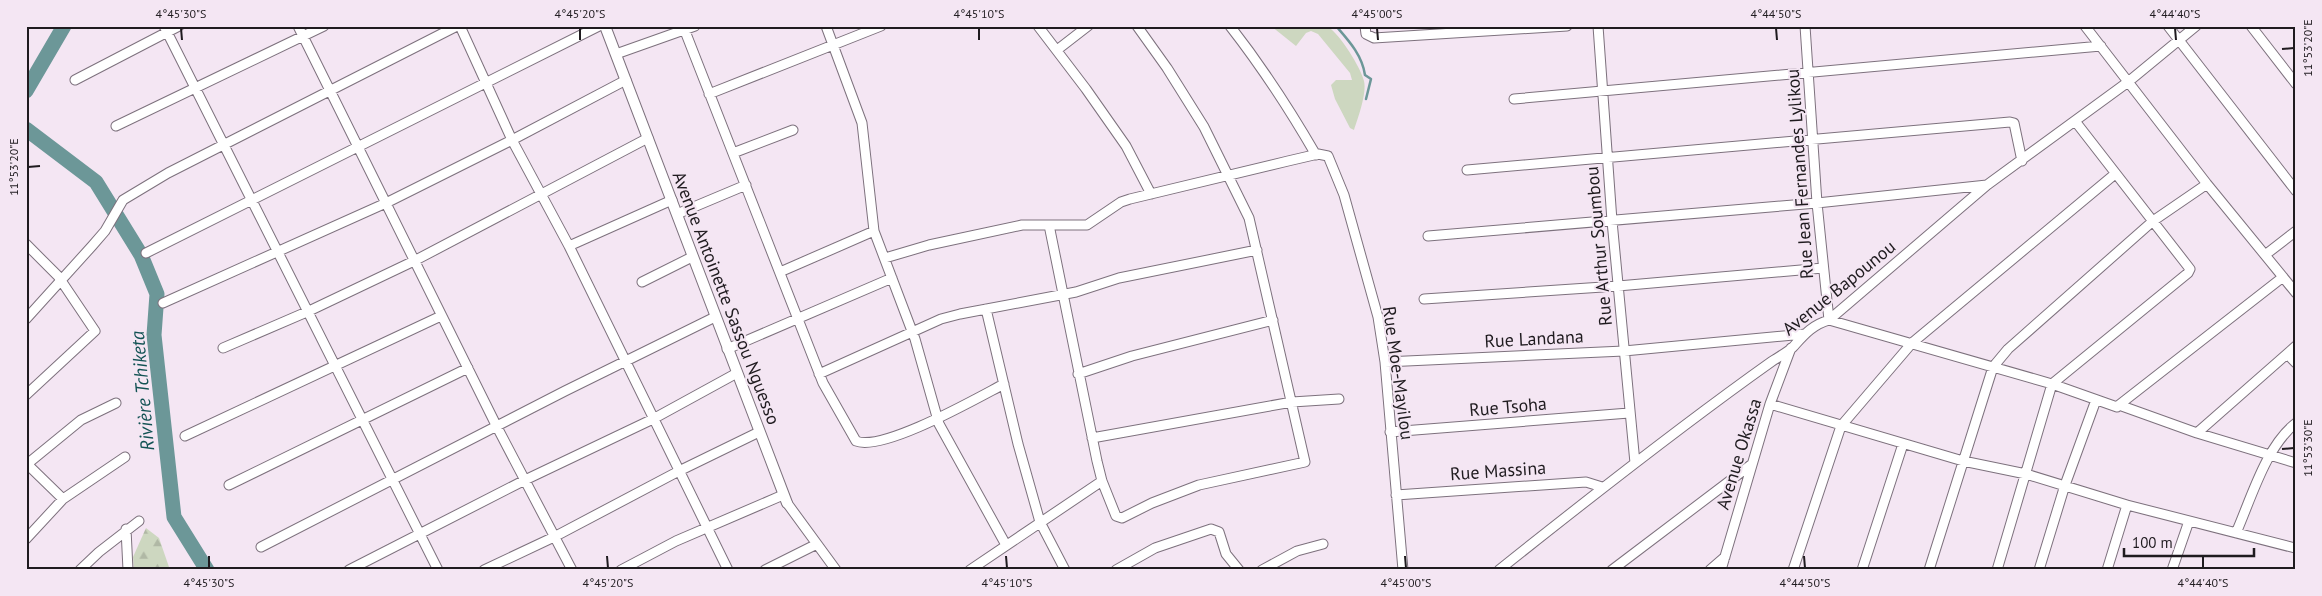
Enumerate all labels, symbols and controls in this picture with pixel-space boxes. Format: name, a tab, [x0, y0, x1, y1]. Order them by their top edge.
text: 4°45'30"S	[156, 6, 206, 21]
text: 4°45'20"S	[555, 6, 605, 21]
text: 4°45'10"S	[954, 6, 1004, 21]
text: 4°45'00"S	[1352, 6, 1402, 21]
text: 4°44'50"S	[1751, 6, 1801, 21]
text: 4°44'40"S	[2150, 6, 2200, 21]
text: 11°53'20"E	[2300, 19, 2315, 77]
street label: Rue Jean Fernandes Lylikou	[1781, 68, 1818, 280]
text: 11°53'20"E	[6, 138, 21, 196]
street label: Rue Arthur Soumbou	[1580, 165, 1617, 327]
street label: Avenue Antoinette Sassou Nguesso	[667, 168, 785, 428]
street label: Avenue Bapounou	[1778, 235, 1900, 340]
street label: Rue Moe-Mayilou	[1378, 305, 1419, 441]
street label: Rue Landana	[1484, 324, 1584, 353]
water label: Rivière Tchiketa	[125, 329, 159, 452]
street label: Rue Tsoha	[1468, 392, 1548, 421]
street label: Avenue Okassa	[1711, 396, 1766, 512]
text: 11°53'30"E	[2300, 419, 2315, 477]
street label: Rue Massina	[1449, 456, 1547, 485]
scale bar	[2124, 526, 2254, 558]
text: 100 m	[2132, 533, 2173, 552]
text: 4°45'30"S	[184, 575, 234, 590]
text: 4°45'20"S	[583, 575, 633, 590]
text: 4°45'10"S	[982, 575, 1032, 590]
text: 4°45'00"S	[1381, 575, 1431, 590]
text: 4°44'50"S	[1780, 575, 1830, 590]
text: 4°44'40"S	[2178, 575, 2228, 590]

